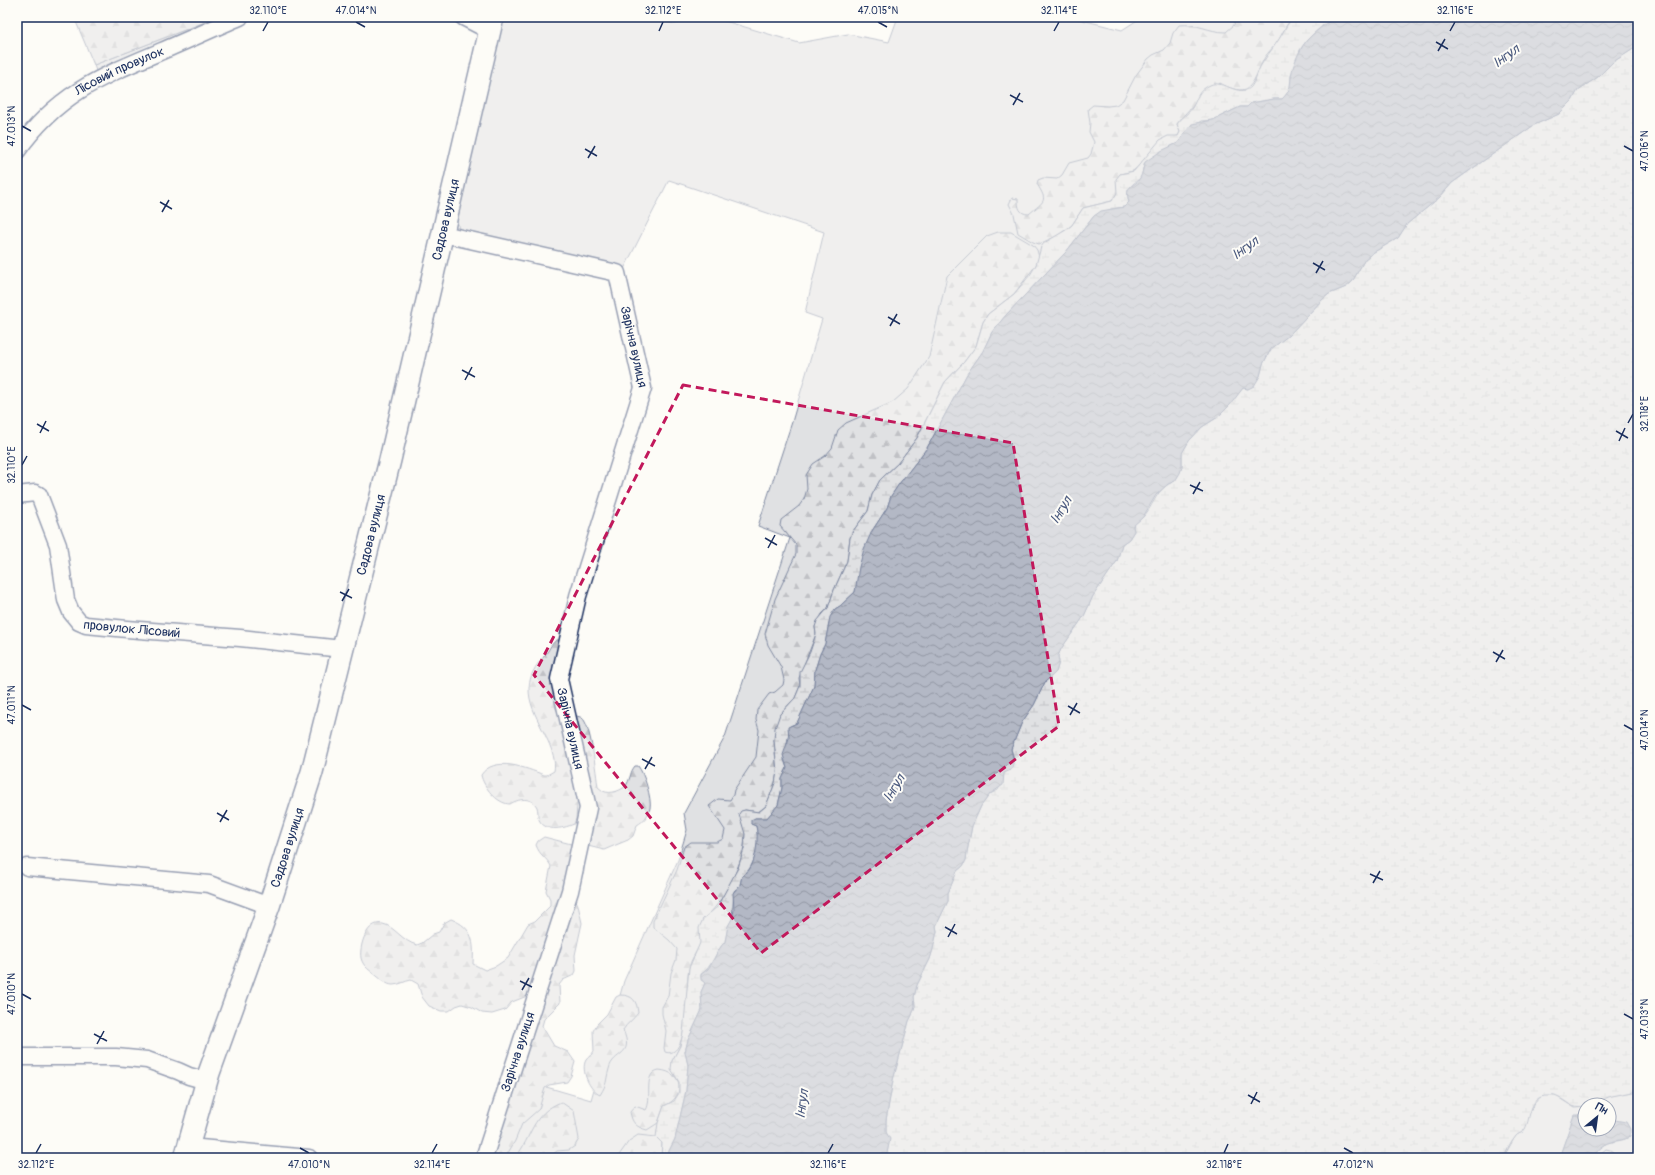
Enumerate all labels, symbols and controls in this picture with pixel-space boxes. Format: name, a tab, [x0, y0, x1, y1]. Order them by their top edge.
text: 32.110°E	[249, 5, 287, 17]
text: 47.014°N	[336, 5, 377, 17]
text: 32.112°E	[645, 5, 681, 17]
text: 47.015°N	[858, 5, 899, 17]
text: 32.114°E	[1041, 5, 1077, 17]
text: 32.116°E	[1437, 5, 1473, 17]
water label: Інгул	[1489, 40, 1524, 71]
street label: Лісовий провулок	[71, 43, 167, 100]
text: 47.013°N	[6, 105, 18, 146]
text: 47.016°N	[1639, 130, 1651, 171]
street label: Садова вулиця	[429, 177, 463, 262]
water label: Інгул	[1228, 232, 1263, 263]
street label: Зарічна вулиця	[617, 304, 651, 389]
text: 32.118°E	[1639, 396, 1651, 432]
text: 32.110°E	[6, 446, 18, 484]
water label: Інгул	[1046, 492, 1077, 527]
street label: Садова вулиця	[353, 493, 389, 577]
street label: провулок Лісовий	[83, 617, 181, 641]
text: 47.011°N	[6, 685, 18, 725]
street label: Зарічна вулиця	[553, 686, 587, 771]
text: 47.014°N	[1639, 709, 1651, 750]
water label: Інгул	[879, 770, 910, 805]
street label: Садова вулиця	[267, 806, 308, 890]
text: 47.010°N	[6, 973, 18, 1015]
text: 47.013°N	[1639, 998, 1651, 1039]
street label: Зарічна вулиця	[498, 1010, 538, 1094]
water label: Інгул	[792, 1087, 813, 1120]
north arrow	[1577, 1097, 1617, 1137]
text: Пн	[1593, 1100, 1610, 1118]
text: 32.112°E	[18, 1159, 54, 1171]
text: 47.010°N	[288, 1159, 330, 1171]
text: 32.114°E	[414, 1159, 450, 1171]
text: 32.116°E	[810, 1159, 846, 1171]
text: 32.118°E	[1206, 1159, 1242, 1171]
text: 47.012°N	[1333, 1159, 1374, 1171]

